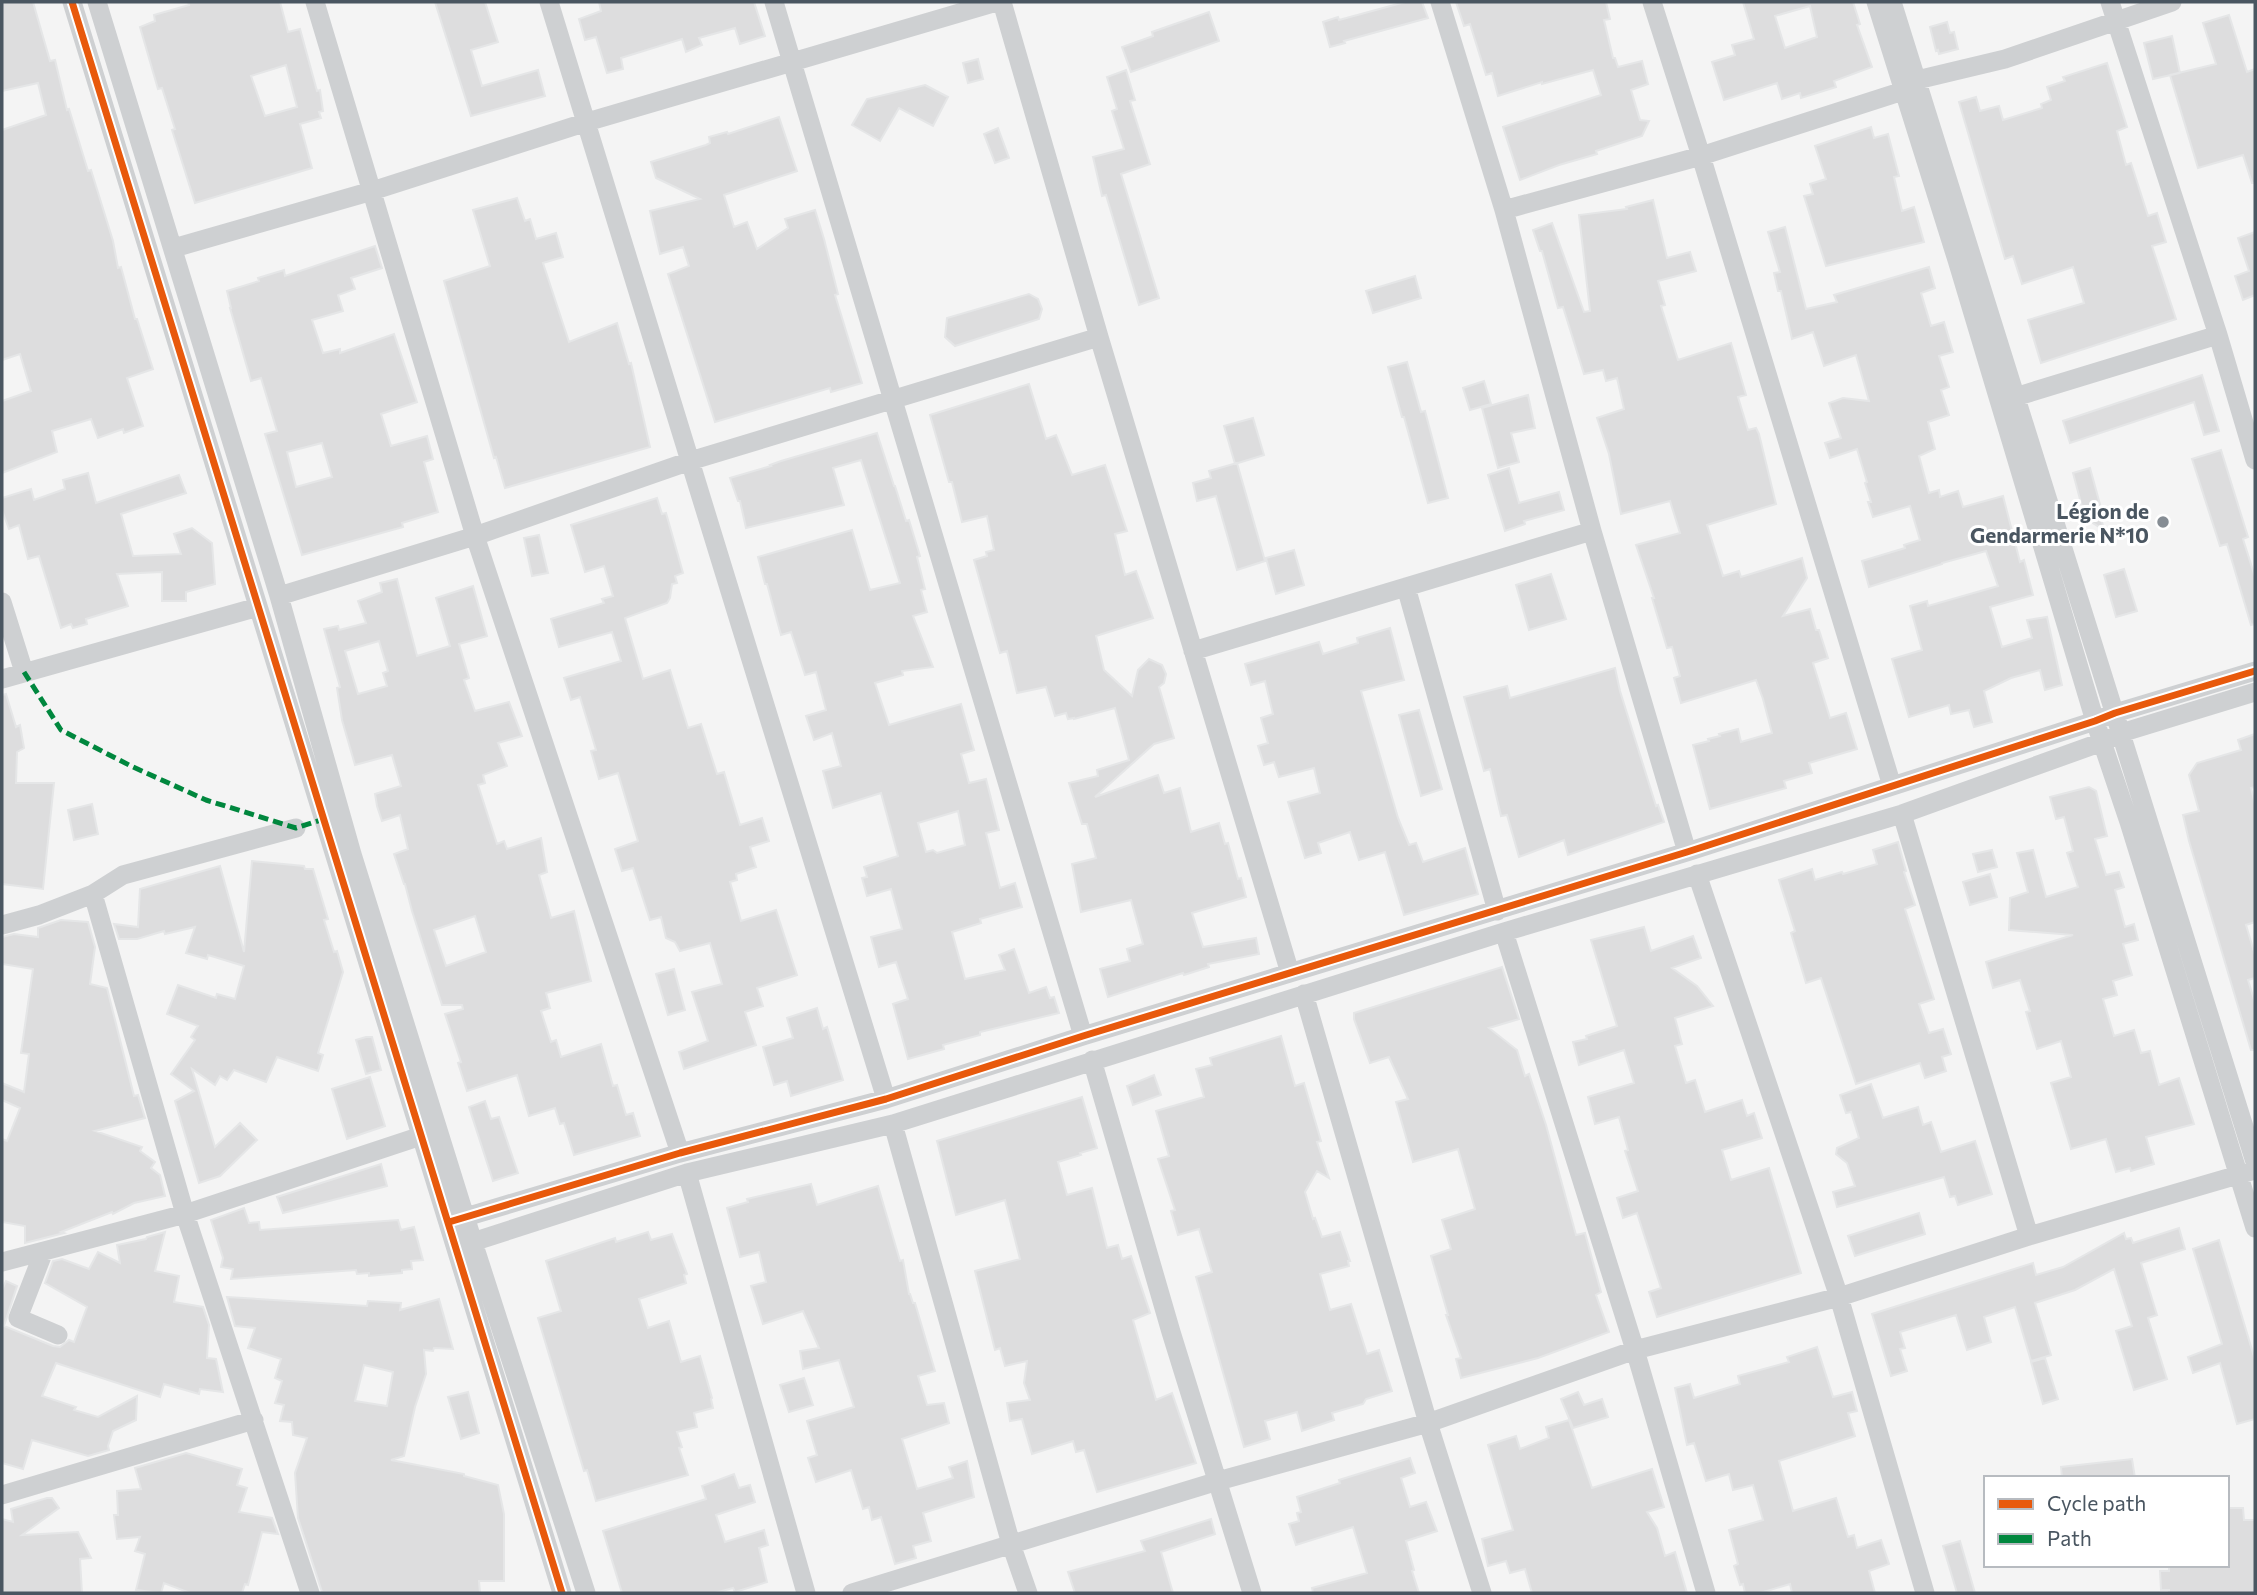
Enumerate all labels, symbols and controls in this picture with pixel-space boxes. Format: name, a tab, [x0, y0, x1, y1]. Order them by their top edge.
place label: Légion de Gendarmerie N*10	[1970, 498, 2149, 547]
marker: Légion de Gendarmerie N*10	[2155, 514, 2171, 530]
legend	[1984, 1476, 2229, 1567]
text: Cycle path	[2047, 1490, 2146, 1515]
text: Path	[2047, 1525, 2092, 1550]

